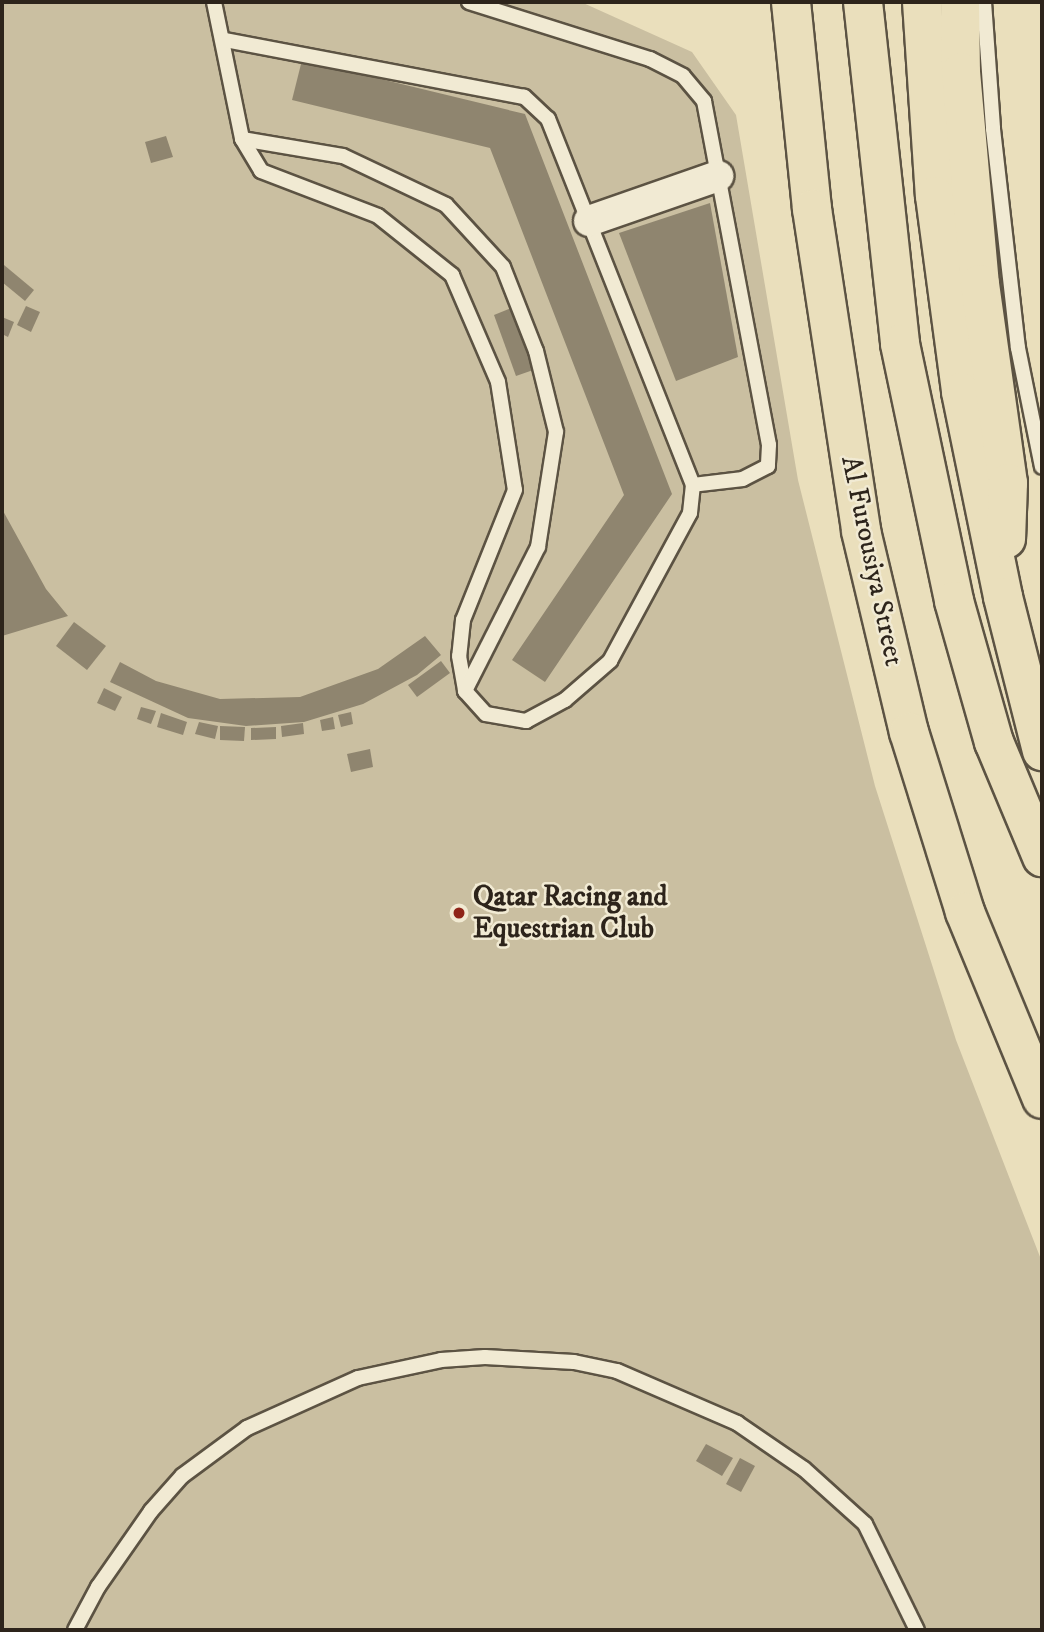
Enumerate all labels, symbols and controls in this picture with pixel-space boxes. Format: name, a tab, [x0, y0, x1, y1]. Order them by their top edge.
street label: Al Furousiya Street	[833, 453, 911, 669]
place label: Qatar Racing and Equestrian Club	[473, 880, 667, 946]
marker: Qatar Racing and Equestrian Club	[451, 905, 467, 921]

